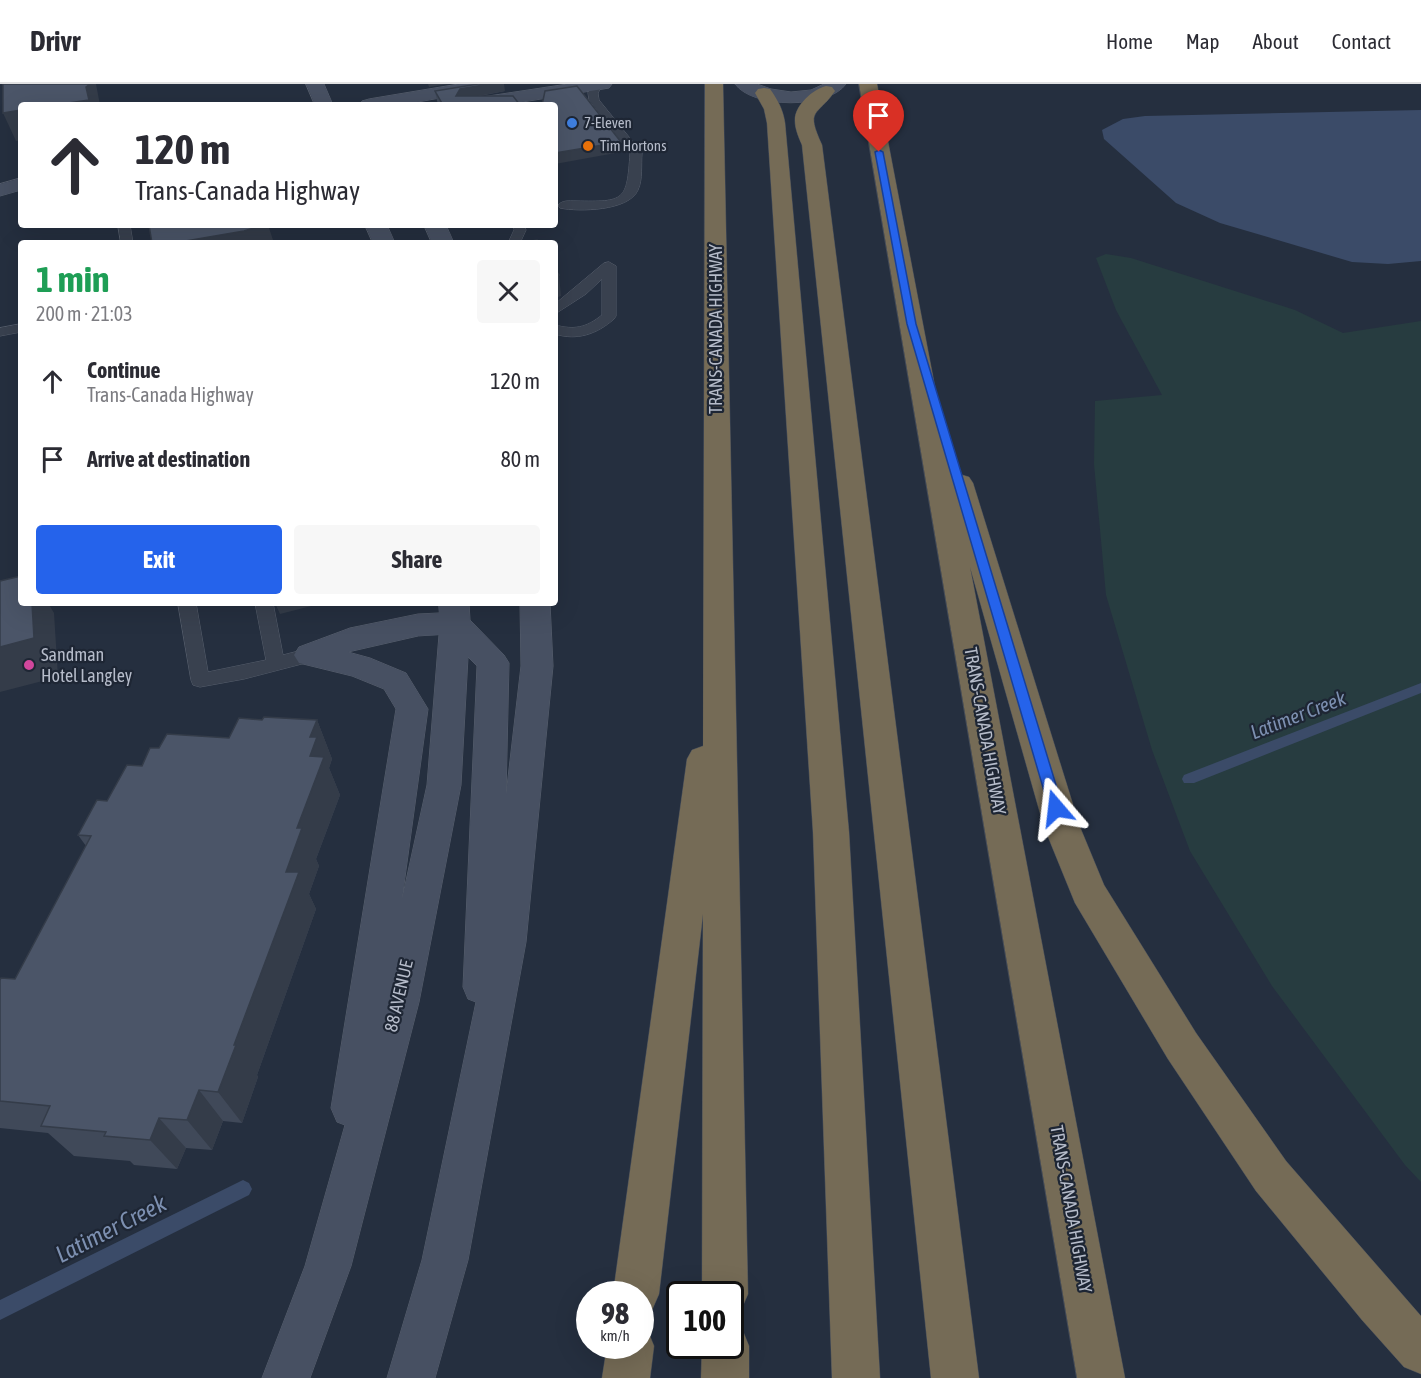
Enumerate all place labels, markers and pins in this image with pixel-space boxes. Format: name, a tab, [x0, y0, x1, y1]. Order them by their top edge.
pin	[853, 90, 904, 152]
place label: 7-Eleven	[584, 114, 632, 131]
marker: 7-Eleven	[565, 116, 579, 130]
place label: Tim Hortons	[600, 137, 666, 154]
marker: Tim Hortons	[581, 139, 595, 153]
place label: Sandman Hotel Langley	[41, 644, 132, 686]
marker: Sandman Hotel Langley	[22, 658, 36, 672]

